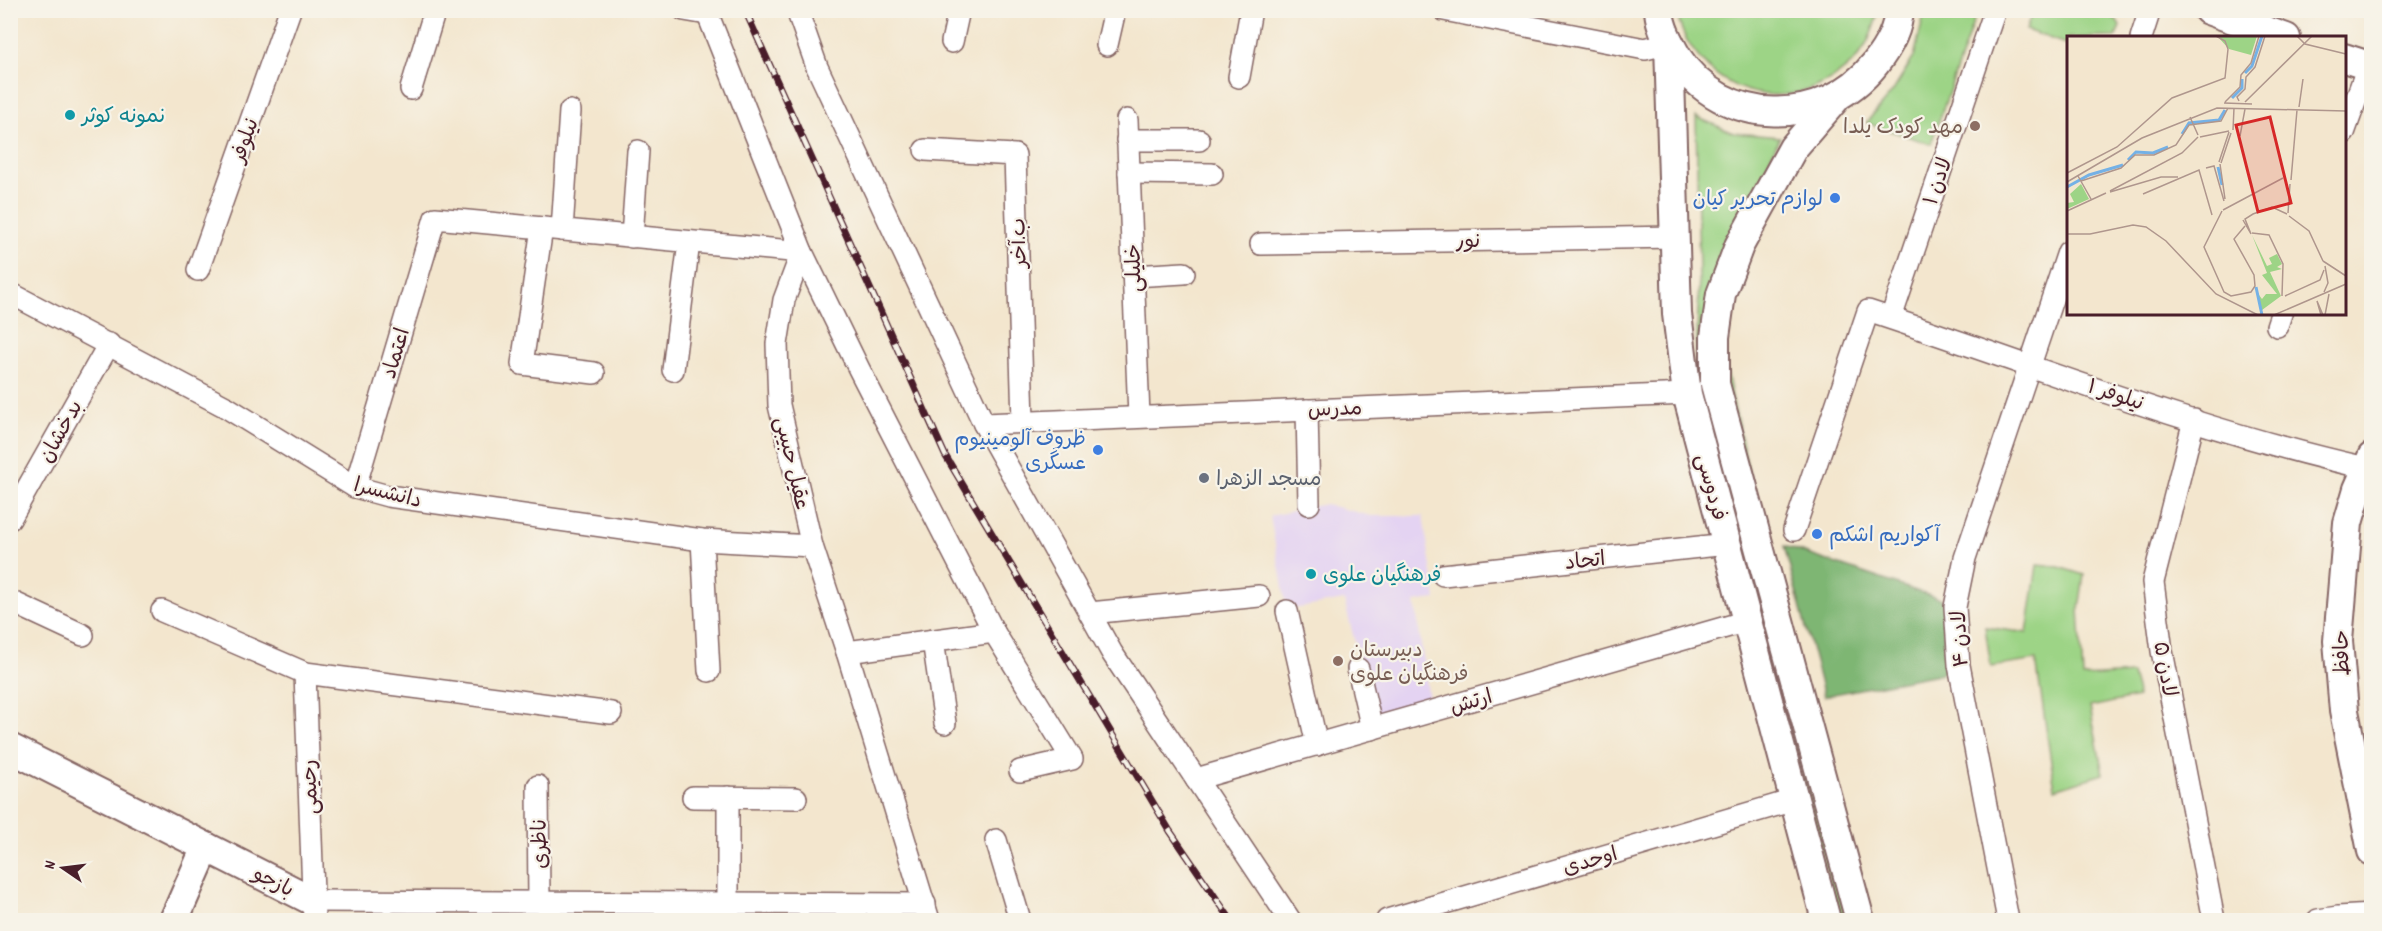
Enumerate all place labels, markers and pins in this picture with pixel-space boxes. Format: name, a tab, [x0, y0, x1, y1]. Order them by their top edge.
place label: نمونه کوثر	[80, 103, 166, 133]
marker: نمونه کوثر	[63, 108, 77, 122]
place label: مهد کودک یلدا	[1843, 114, 1963, 144]
marker: مهد کودک یلدا	[1968, 119, 1982, 133]
place label: لوازم تحریر کیان	[1693, 186, 1823, 216]
marker: لوازم تحریر کیان	[1828, 191, 1842, 205]
place label: ظروف آلومینیوم عسگری	[954, 426, 1086, 480]
marker: ظروف آلومینیوم عسگری	[1091, 443, 1105, 457]
place label: مسجد الزهرا	[1216, 466, 1321, 496]
marker: مسجد الزهرا	[1197, 471, 1211, 485]
place label: آکواریم اشکم	[1829, 522, 1941, 552]
marker: آکواریم اشکم	[1810, 527, 1824, 541]
place label: فرهنگیان علوی	[1323, 562, 1441, 592]
marker: فرهنگیان علوی	[1304, 567, 1318, 581]
place label: دبیرستان فرهنگیان علوی	[1350, 637, 1468, 691]
marker: دبیرستان فرهنگیان علوی	[1331, 654, 1345, 668]

